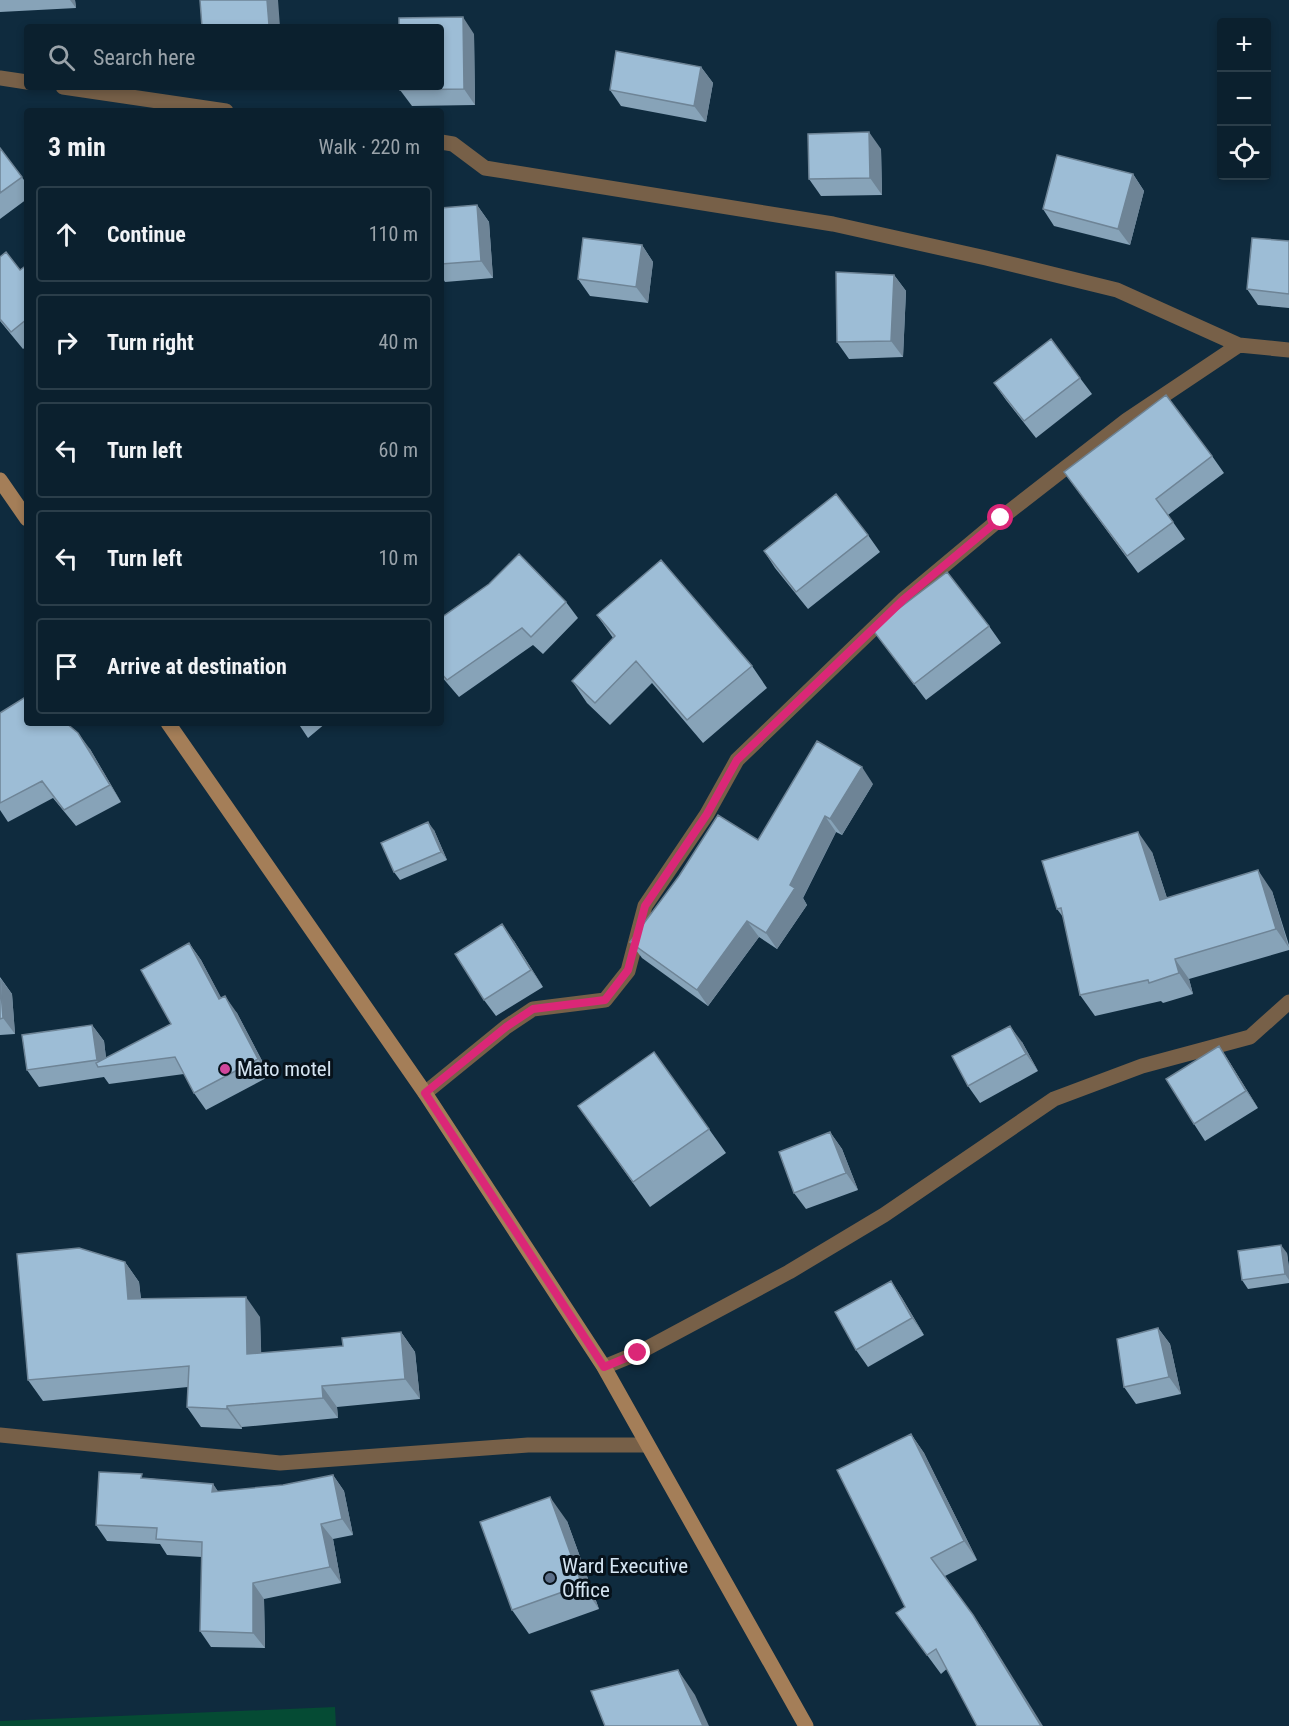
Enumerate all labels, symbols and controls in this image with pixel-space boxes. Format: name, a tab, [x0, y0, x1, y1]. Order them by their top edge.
map controls	[1217, 18, 1271, 180]
button: +	[1217, 18, 1271, 72]
search box	[24, 24, 444, 90]
icon: search	[45, 41, 78, 74]
text: Search here	[93, 45, 195, 70]
button: −	[1217, 72, 1271, 126]
button: locate	[1217, 126, 1271, 180]
text: 3 min	[48, 132, 106, 162]
text: Walk · 220 m	[319, 135, 420, 159]
icon: ahead	[50, 218, 83, 251]
text: Continue	[107, 222, 186, 247]
text: 110 m	[369, 222, 418, 246]
icon: right	[50, 326, 83, 359]
text: Turn right	[107, 330, 194, 355]
text: 40 m	[379, 330, 418, 354]
icon: left	[50, 434, 83, 467]
text: Turn left	[107, 438, 182, 463]
text: 60 m	[379, 438, 418, 462]
route start	[987, 504, 1013, 530]
icon: left	[50, 542, 83, 575]
text: Turn left	[107, 546, 182, 571]
text: 10 m	[379, 546, 418, 570]
icon: arrive	[50, 650, 83, 683]
text: Arrive at destination	[107, 654, 287, 679]
place label: Mato motel	[237, 1057, 332, 1081]
marker: Mato motel	[218, 1062, 232, 1076]
route end	[624, 1339, 650, 1365]
place label: Ward Executive Office	[562, 1554, 688, 1602]
marker: Ward Executive Office	[543, 1571, 557, 1585]

